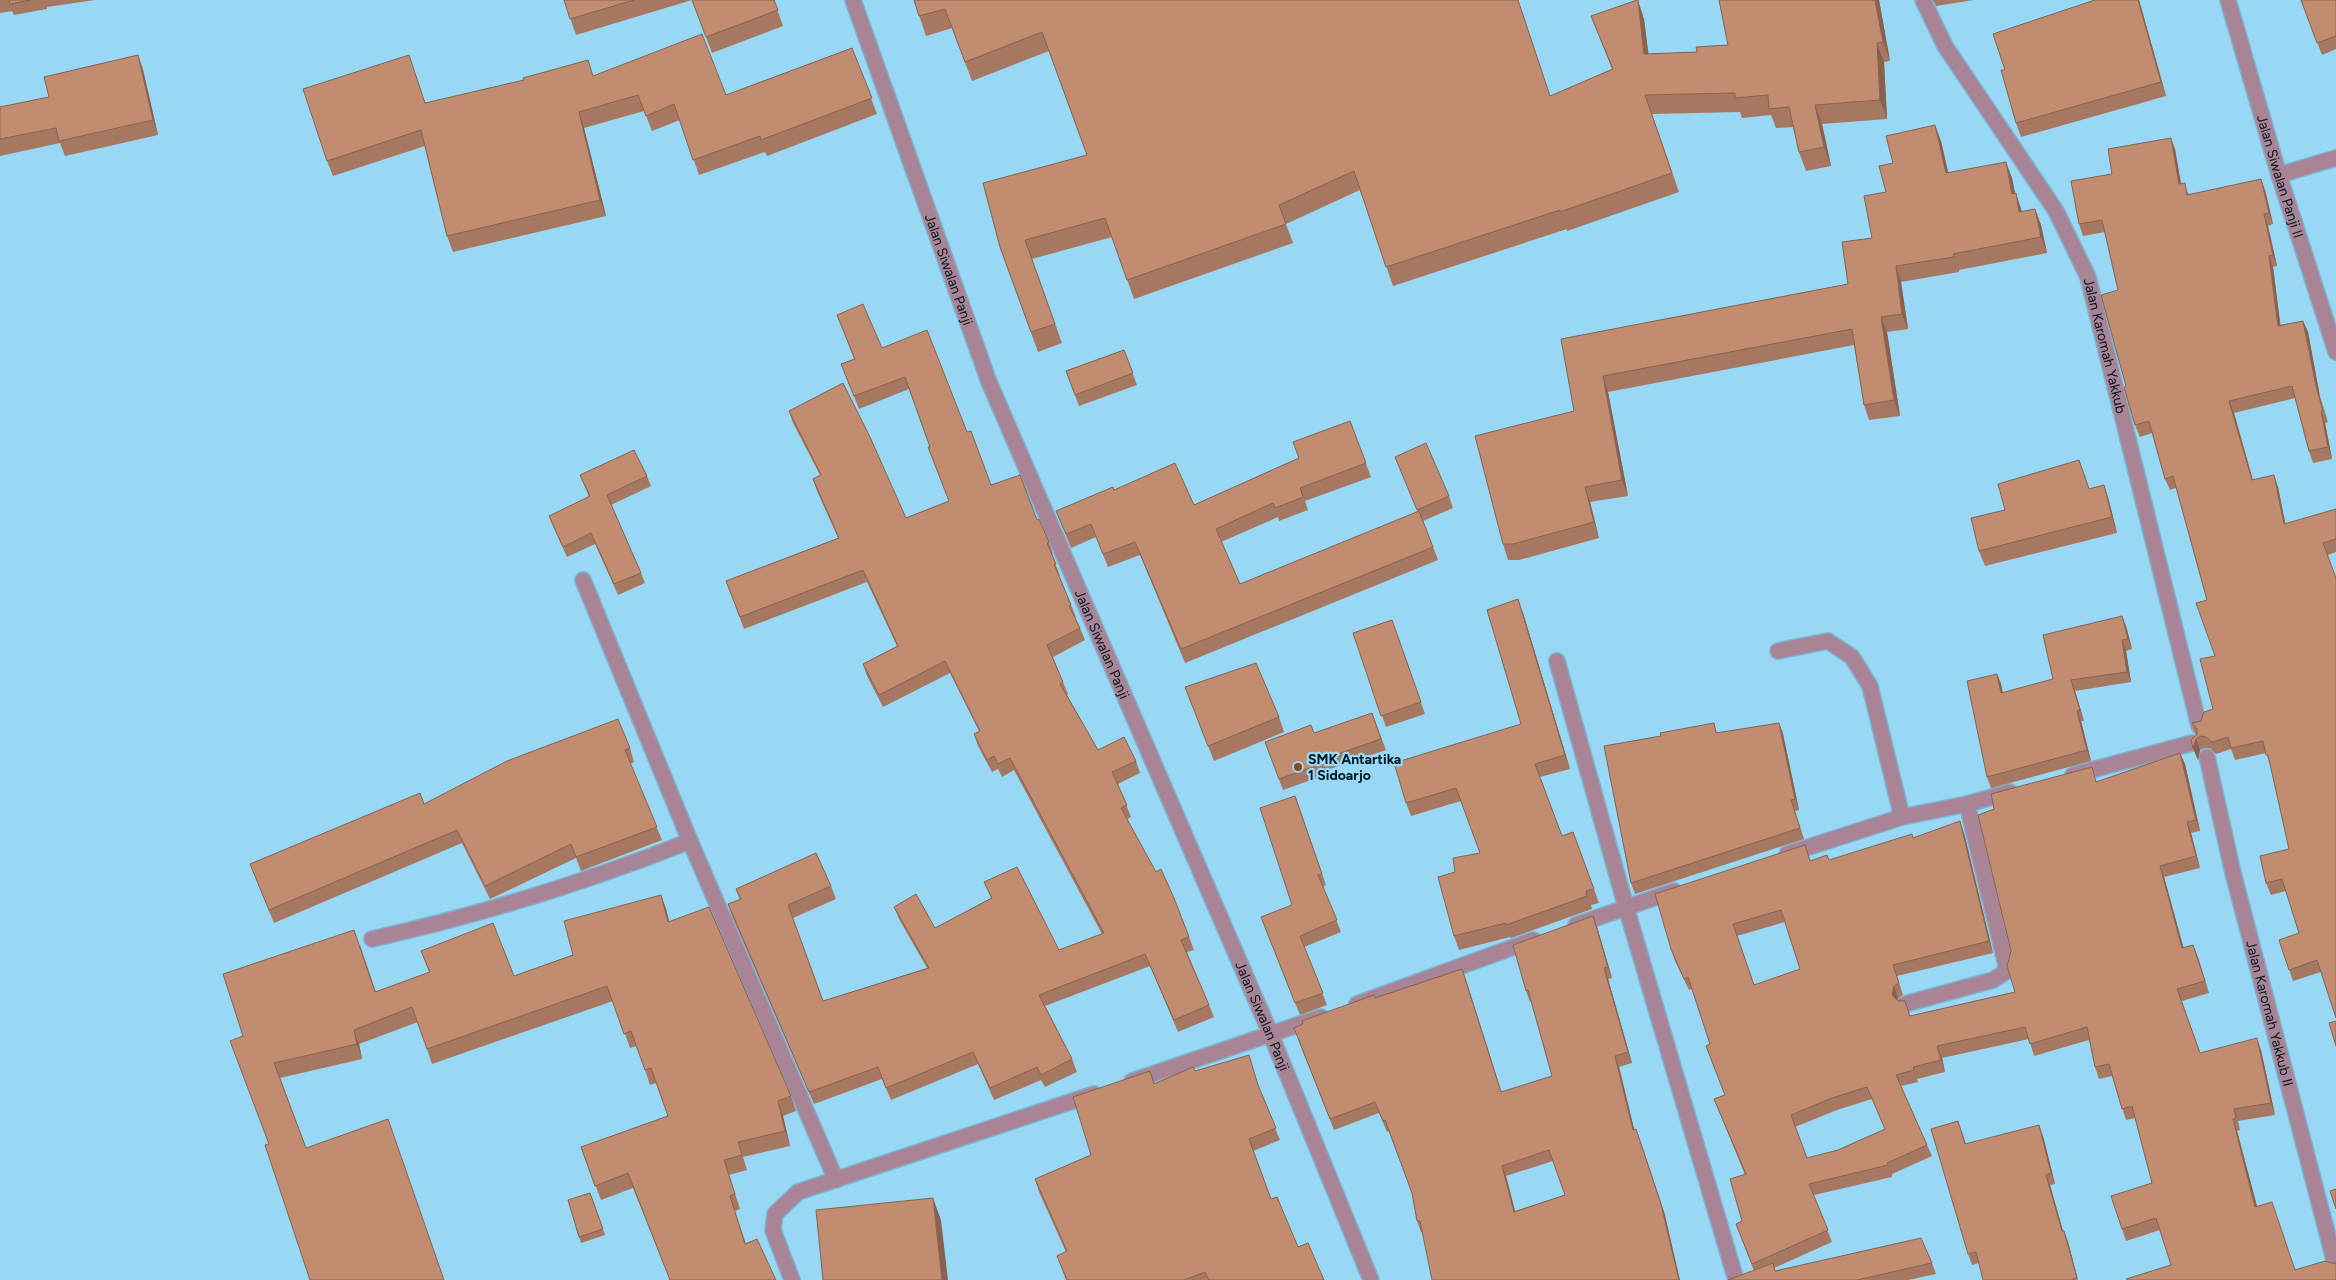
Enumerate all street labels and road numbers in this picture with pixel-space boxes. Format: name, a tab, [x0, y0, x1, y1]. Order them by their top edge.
street label: Jalan Siwalan Panji II	[2253, 113, 2307, 240]
street label: Jalan Siwalan Panji	[921, 212, 976, 328]
street label: Jalan Karomah Yakkub	[2080, 276, 2129, 415]
street label: Jalan Siwalan Panji	[1071, 587, 1133, 701]
street label: Jalan Karomah Yakkub II	[2242, 939, 2296, 1088]
street label: Jalan Siwalan Panji	[1231, 959, 1293, 1073]

